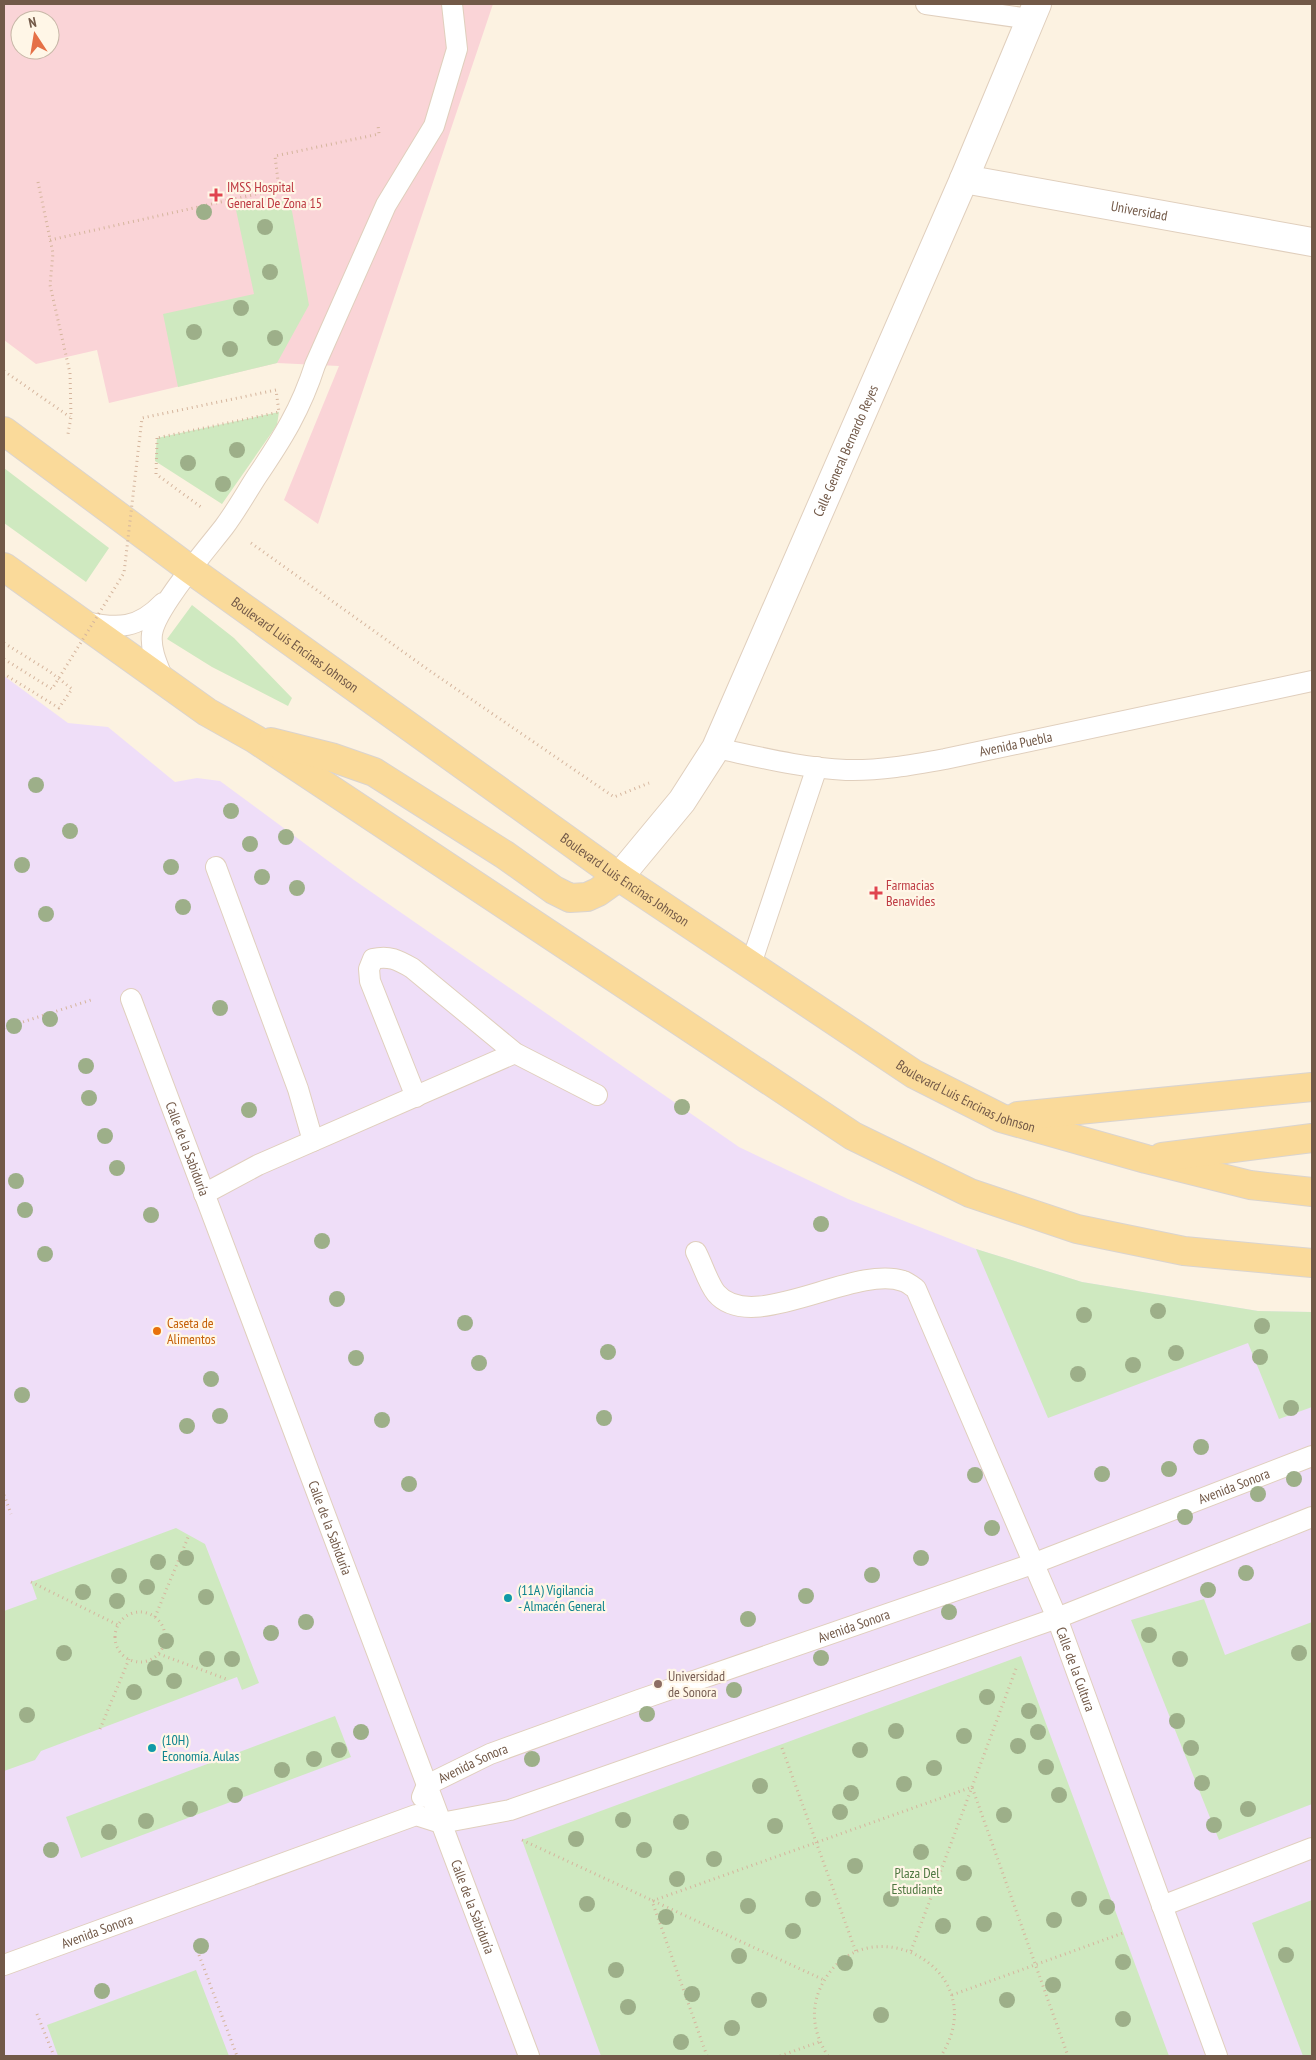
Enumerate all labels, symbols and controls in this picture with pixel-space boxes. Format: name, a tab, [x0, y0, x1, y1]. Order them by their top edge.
north arrow	[10, 10, 60, 60]
text: N	[27, 13, 38, 32]
place label: IMSS Hospital General De Zona 15	[227, 178, 322, 212]
marker: IMSS Hospital General De Zona 15	[209, 188, 223, 202]
street label: Universidad	[1109, 197, 1169, 225]
street label: Calle General Bernardo Reyes	[809, 382, 882, 519]
street label: Boulevard Luis Encinas Johnson	[228, 593, 362, 696]
street label: Avenida Puebla	[978, 727, 1054, 760]
street label: Boulevard Luis Encinas Johnson	[557, 829, 693, 930]
place label: Farmacias Benavides	[886, 876, 935, 910]
marker: Farmacias Benavides	[870, 887, 882, 899]
street label: Boulevard Luis Encinas Johnson	[893, 1056, 1037, 1136]
street label: Calle de la Sabiduría	[161, 1099, 213, 1198]
place label: Caseta de Alimentos	[167, 1314, 216, 1348]
marker: Caseta de Alimentos	[151, 1325, 163, 1337]
street label: Avenida Sonora	[1196, 1464, 1272, 1508]
street label: Calle de la Sabiduría	[304, 1478, 356, 1577]
place label: (11A) Vigilancia - Almacén General	[518, 1581, 606, 1615]
marker: (11A) Vigilancia - Almacén General	[502, 1592, 514, 1604]
street label: Avenida Sonora	[815, 1605, 892, 1646]
street label: Calle de la Cultura	[1052, 1624, 1099, 1714]
place label: Universidad de Sonora	[668, 1667, 725, 1701]
marker: Universidad de Sonora	[652, 1678, 664, 1690]
place label: (10H) Economía. Aulas	[162, 1731, 239, 1765]
street label: Avenida Sonora	[435, 1739, 510, 1787]
marker: (10H) Economía. Aulas	[146, 1742, 158, 1754]
street label: Calle de la Sabiduría	[447, 1857, 499, 1956]
park label: Plaza Del Estudiante	[891, 1864, 943, 1898]
street label: Avenida Sonora	[59, 1910, 135, 1952]

